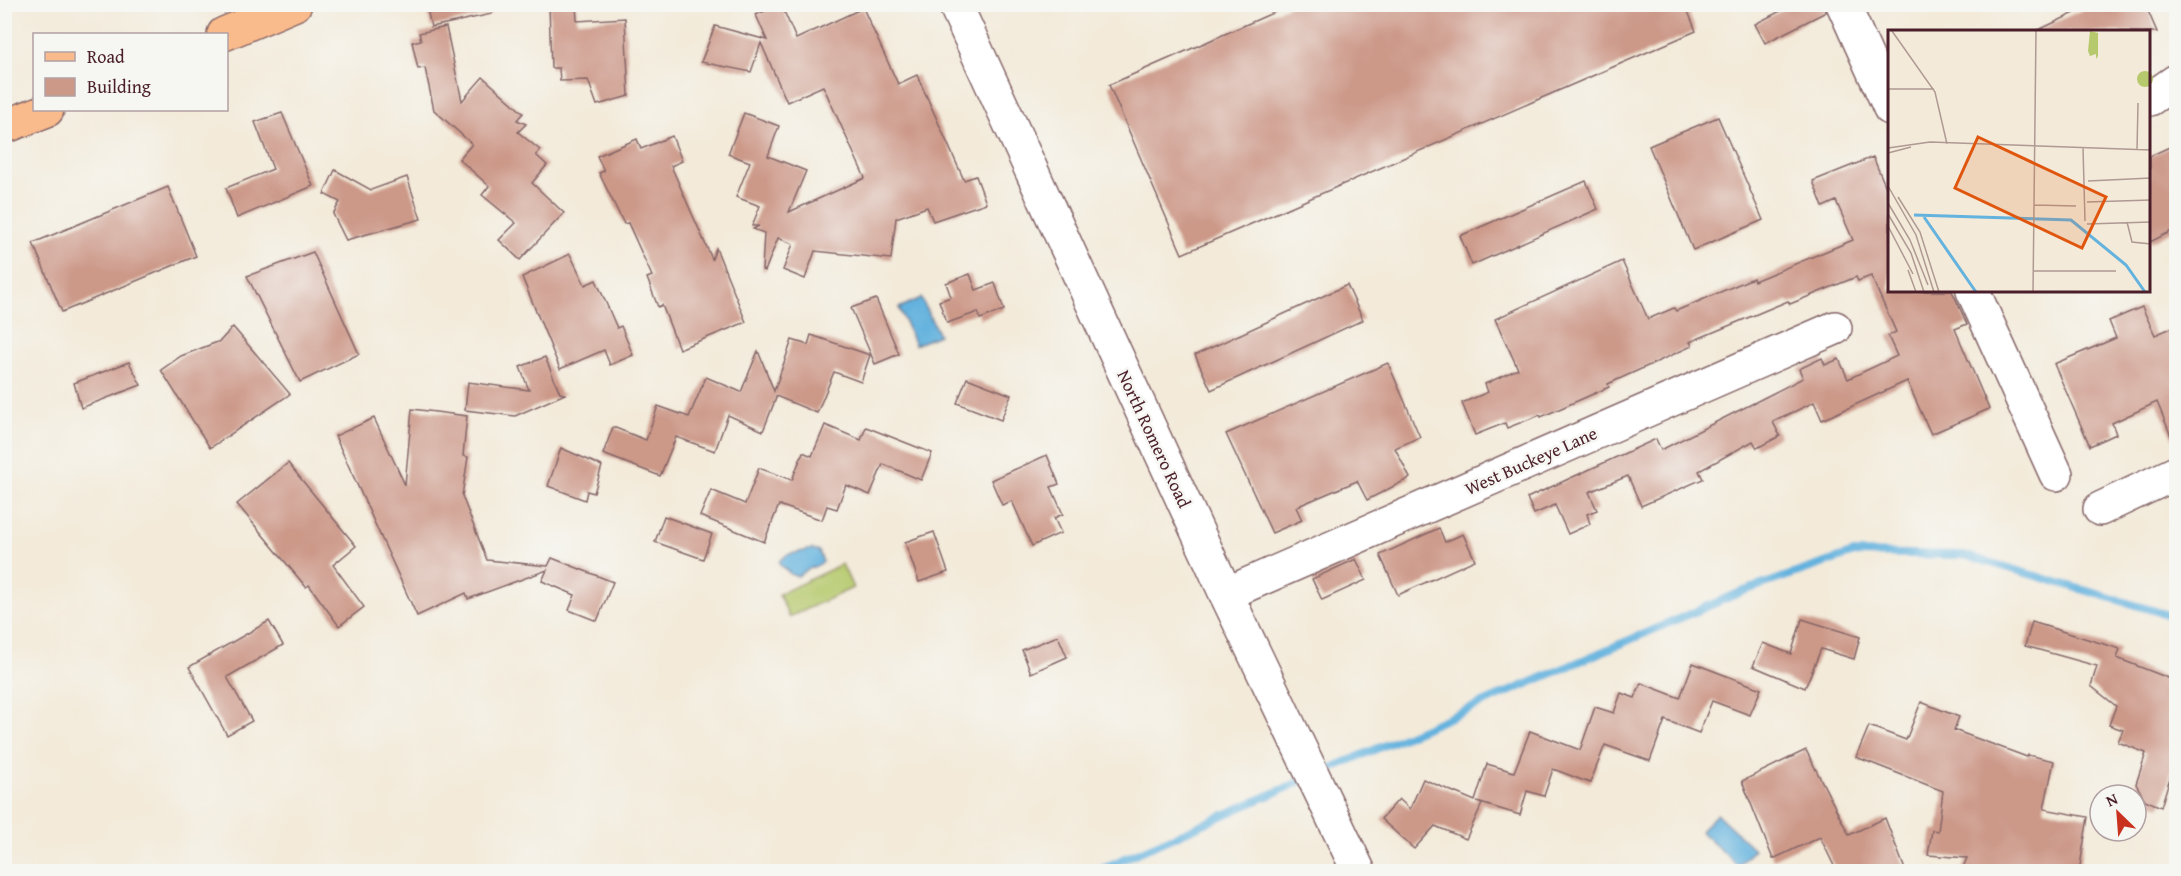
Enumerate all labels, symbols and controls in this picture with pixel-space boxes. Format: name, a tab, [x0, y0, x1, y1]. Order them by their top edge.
inset map	[1888, 30, 2151, 292]
legend	[33, 33, 228, 111]
text: Road	[87, 43, 125, 70]
text: Building	[87, 73, 151, 100]
street label: North Romero Road	[1111, 365, 1198, 513]
street label: West Buckeye Lane	[1460, 419, 1601, 502]
north arrow	[2088, 783, 2148, 843]
text: N	[2102, 786, 2122, 813]

